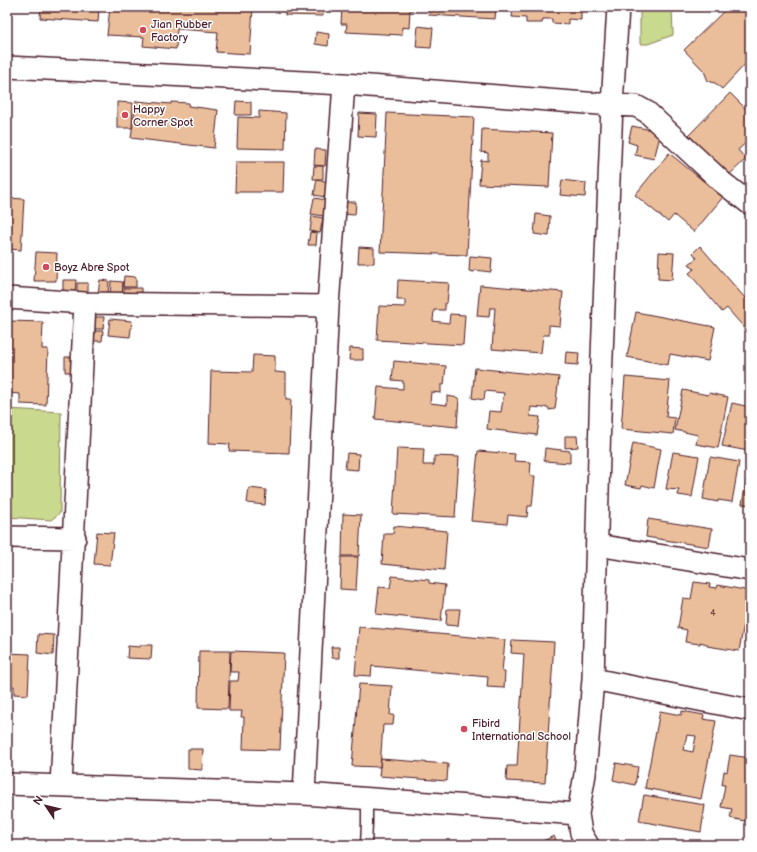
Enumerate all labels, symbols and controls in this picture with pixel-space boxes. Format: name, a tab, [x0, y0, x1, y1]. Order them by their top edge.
place label: Jian Rubber Factory	[151, 18, 213, 44]
marker: Jian Rubber Factory	[138, 25, 148, 35]
place label: Happy Corner Spot	[133, 103, 194, 129]
marker: Happy Corner Spot	[120, 110, 130, 120]
place label: Boyz Abre Spot	[54, 261, 130, 274]
marker: Boyz Abre Spot	[41, 262, 51, 272]
house number: 4	[710, 608, 716, 619]
place label: Fibird International School	[472, 717, 571, 743]
marker: Fibird International School	[459, 724, 469, 734]
north arrow	[26, 786, 66, 826]
text: N	[31, 793, 46, 808]

